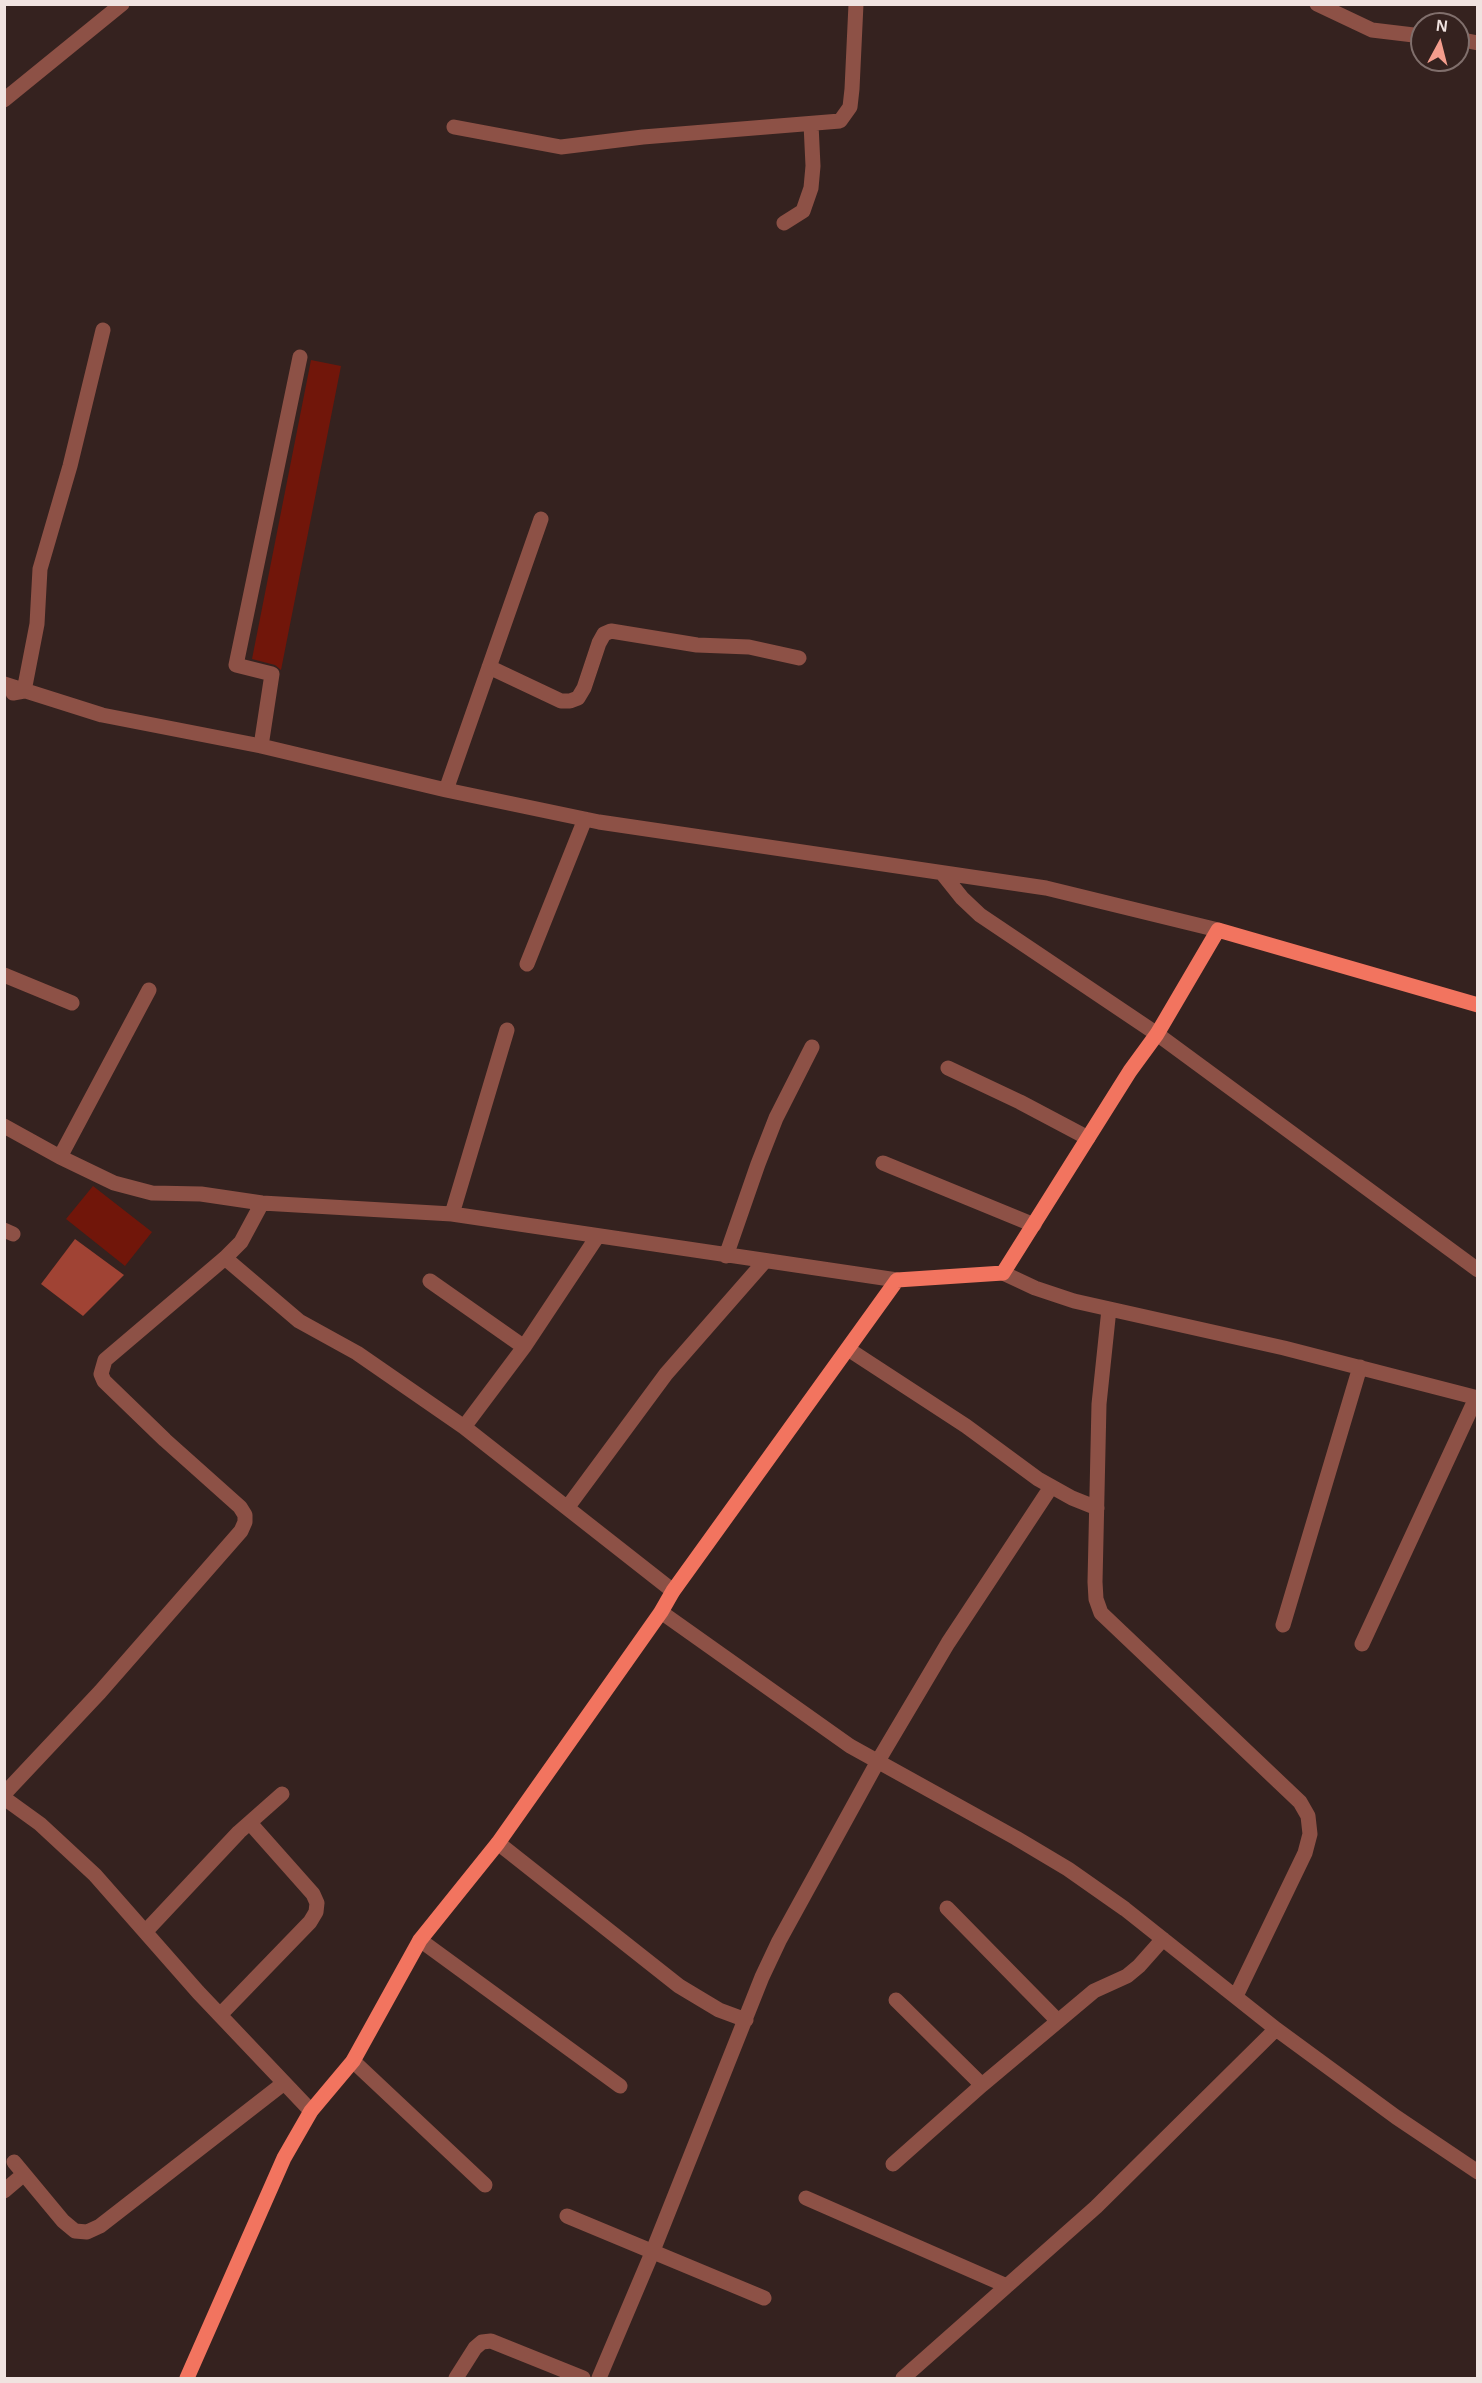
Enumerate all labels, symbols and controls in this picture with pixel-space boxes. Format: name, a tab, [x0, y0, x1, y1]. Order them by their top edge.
north arrow	[1410, 12, 1470, 72]
text: N	[1435, 16, 1449, 35]

